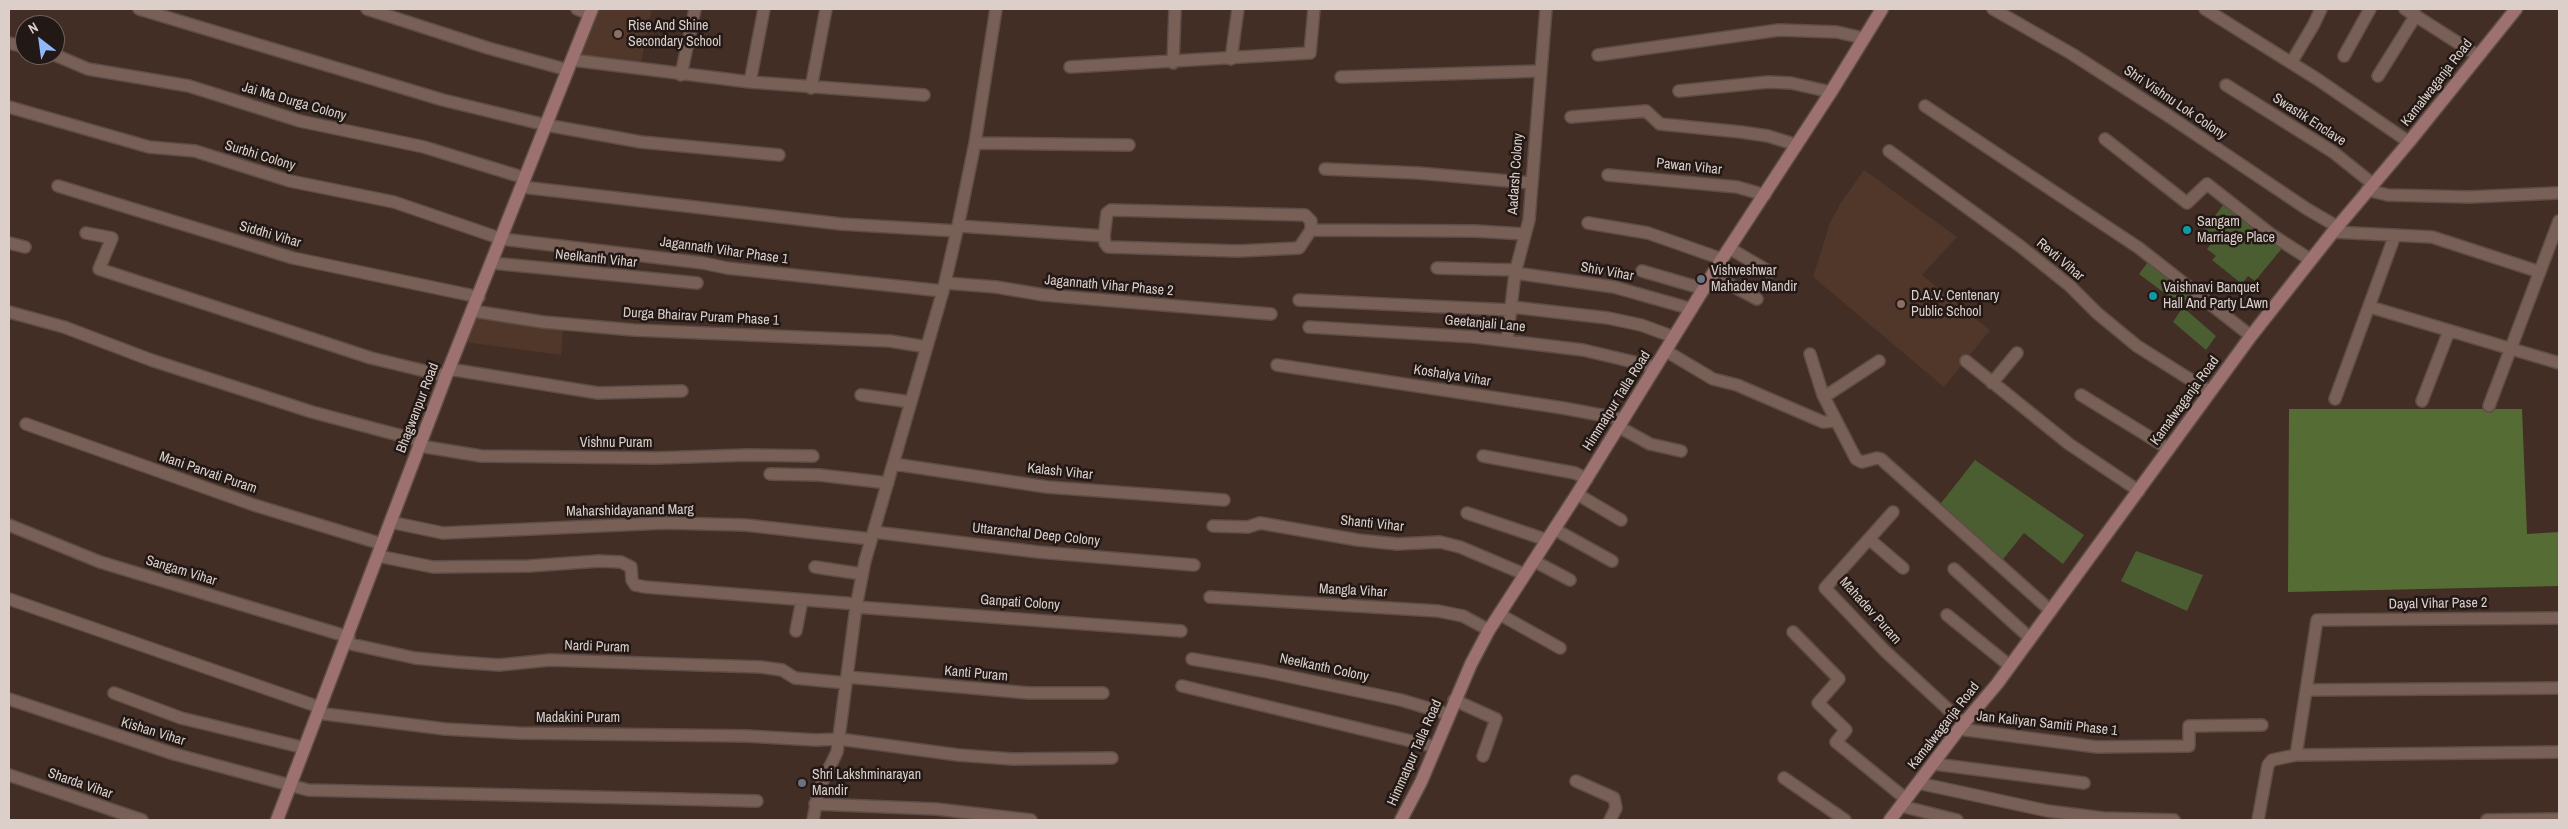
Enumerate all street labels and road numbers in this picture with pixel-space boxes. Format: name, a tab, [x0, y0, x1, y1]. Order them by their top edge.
street label: Kamalwaganja Road	[2398, 36, 2476, 130]
street label: Shri Vishnu Lok Colony	[2120, 62, 2230, 144]
street label: Jai Ma Durga Colony	[240, 79, 348, 125]
street label: Swastik Enclave	[2269, 90, 2349, 150]
street label: Aadarsh Colony	[1505, 133, 1527, 215]
street label: Surbhi Colony	[223, 137, 297, 175]
street label: Pawan Vihar	[1656, 155, 1722, 179]
street label: Siddhi Vihar	[237, 218, 303, 252]
street label: Jagannath Vihar Phase 1	[659, 234, 789, 268]
street label: Revti Vihar	[2033, 235, 2087, 285]
street label: Neelkanth Vihar	[554, 246, 638, 272]
street label: Shiv Vihar	[1579, 259, 1635, 285]
street label: Jagannath Vihar Phase 2	[1044, 272, 1174, 300]
street label: Durga Bhairav Puram Phase 1	[622, 305, 780, 329]
street label: Geetanjali Lane	[1444, 312, 1526, 336]
street label: Himmatpur Talla Road	[1580, 348, 1654, 454]
street label: Kamalwaganja Road	[2147, 353, 2223, 449]
street label: Bhagwanpur Road	[393, 361, 443, 455]
street label: Koshalya Vihar	[1412, 362, 1492, 390]
street label: Vishnu Puram	[580, 435, 652, 451]
street label: Mani Parvati Puram	[157, 448, 259, 498]
street label: Kalash Vihar	[1027, 460, 1093, 484]
street label: Maharshidayanand Marg	[566, 501, 694, 521]
street label: Shanti Vihar	[1339, 512, 1405, 536]
street label: Uttaranchal Deep Colony	[971, 520, 1101, 550]
street label: Sangam Vihar	[144, 552, 218, 590]
street label: Mahadev Puram	[1836, 574, 1904, 648]
street label: Mangla Vihar	[1319, 581, 1387, 601]
street label: Ganpati Colony	[980, 592, 1060, 614]
street label: Dayal Vihar Pase 2	[2389, 595, 2487, 613]
street label: Nardi Puram	[564, 637, 630, 657]
street label: Neelkanth Colony	[1278, 650, 1370, 686]
street label: Kanti Puram	[943, 663, 1009, 685]
street label: Kamalwaganja Road	[1905, 679, 1983, 773]
street label: Himmatpur Talla Road	[1384, 697, 1446, 809]
street label: Jan Kaliyan Samiti Phase 1	[1976, 708, 2118, 740]
street label: Madakini Puram	[536, 710, 620, 726]
street label: Kishan Vihar	[119, 714, 187, 750]
street label: Sharda Vihar	[45, 765, 115, 803]

